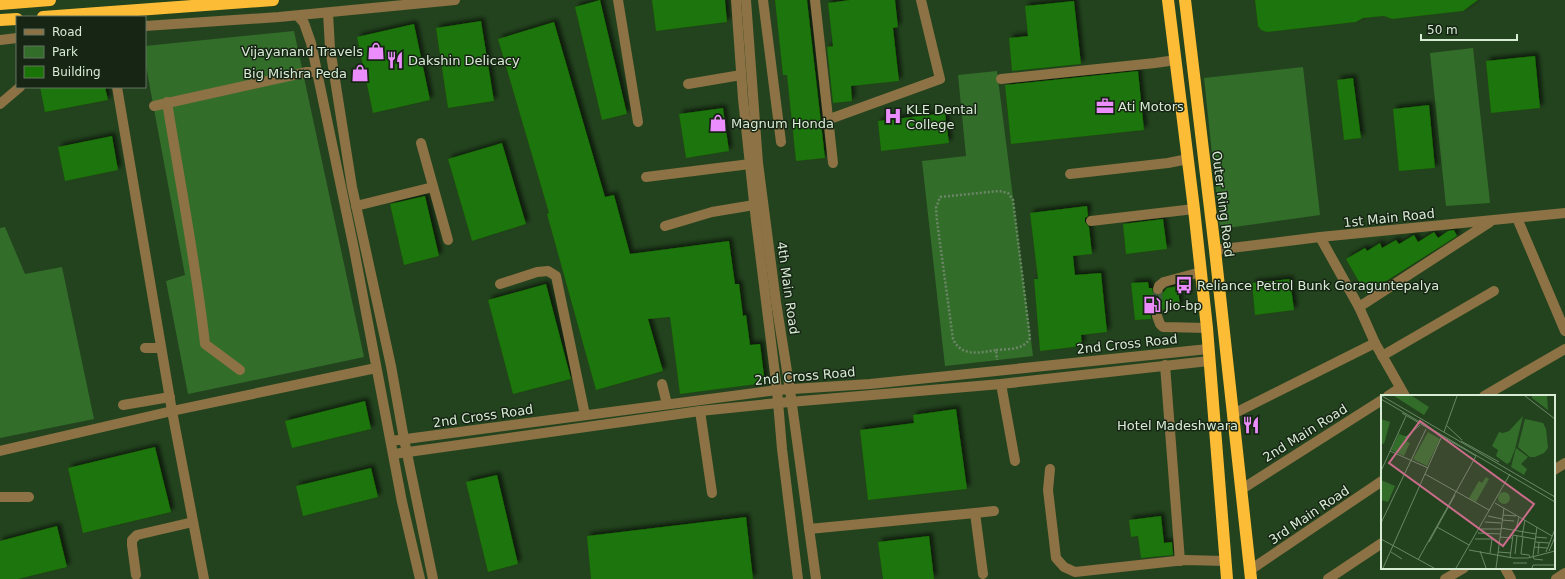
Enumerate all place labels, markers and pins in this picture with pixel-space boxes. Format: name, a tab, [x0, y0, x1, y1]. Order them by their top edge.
shop icon: Vijayanand Travels	[366, 41, 386, 61]
place label: Vijayanand Travels	[241, 44, 363, 59]
restaurant icon: Dakshin Delicacy	[385, 50, 405, 70]
place label: Dakshin Delicacy	[408, 53, 520, 68]
shop icon: Big Mishra Peda	[350, 63, 370, 83]
place label: Big Mishra Peda	[243, 66, 347, 81]
office icon: Ati Motors	[1095, 96, 1115, 116]
place label: Ati Motors	[1118, 99, 1184, 114]
place label: KLE Dental College	[906, 102, 977, 132]
hospital icon: KLE Dental College	[883, 106, 903, 126]
shop icon: Magnum Honda	[708, 113, 728, 133]
place label: Magnum Honda	[731, 116, 834, 131]
bus stop icon: Reliance Petrol Bunk Goraguntepalya	[1174, 275, 1194, 295]
place label: Reliance Petrol Bunk Goraguntepalya	[1197, 278, 1439, 293]
fuel station icon: Jio-bp	[1142, 295, 1162, 315]
place label: Jio-bp	[1164, 298, 1202, 313]
restaurant icon: Hotel Madeshwara	[1241, 415, 1261, 435]
place label: Hotel Madeshwara	[1117, 418, 1238, 433]

